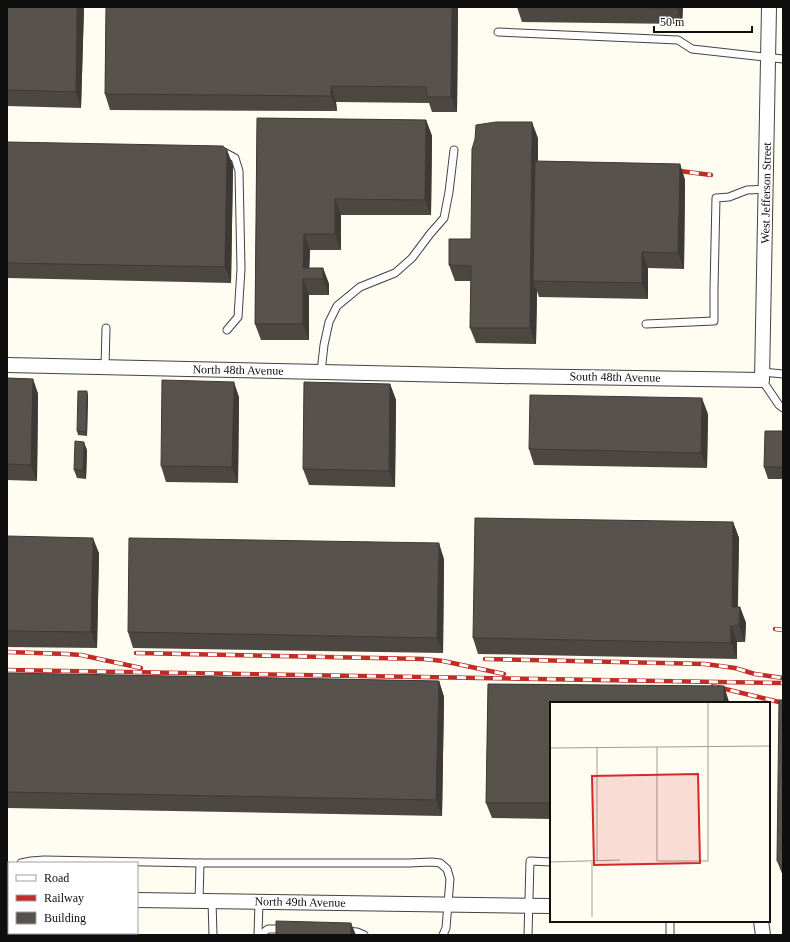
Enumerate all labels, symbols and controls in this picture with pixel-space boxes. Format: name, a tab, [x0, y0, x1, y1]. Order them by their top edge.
scale bar	[654, 8, 752, 34]
text: 50 m	[660, 15, 685, 29]
street label: West Jefferson Street	[758, 141, 774, 244]
street label: North 48th Avenue	[192, 362, 284, 378]
street label: South 48th Avenue	[569, 369, 661, 385]
inset map	[550, 702, 770, 922]
legend	[8, 862, 138, 934]
text: Road	[44, 871, 69, 885]
text: Railway	[44, 891, 84, 905]
street label: North 49th Avenue	[254, 894, 346, 910]
text: Building	[44, 911, 86, 925]

